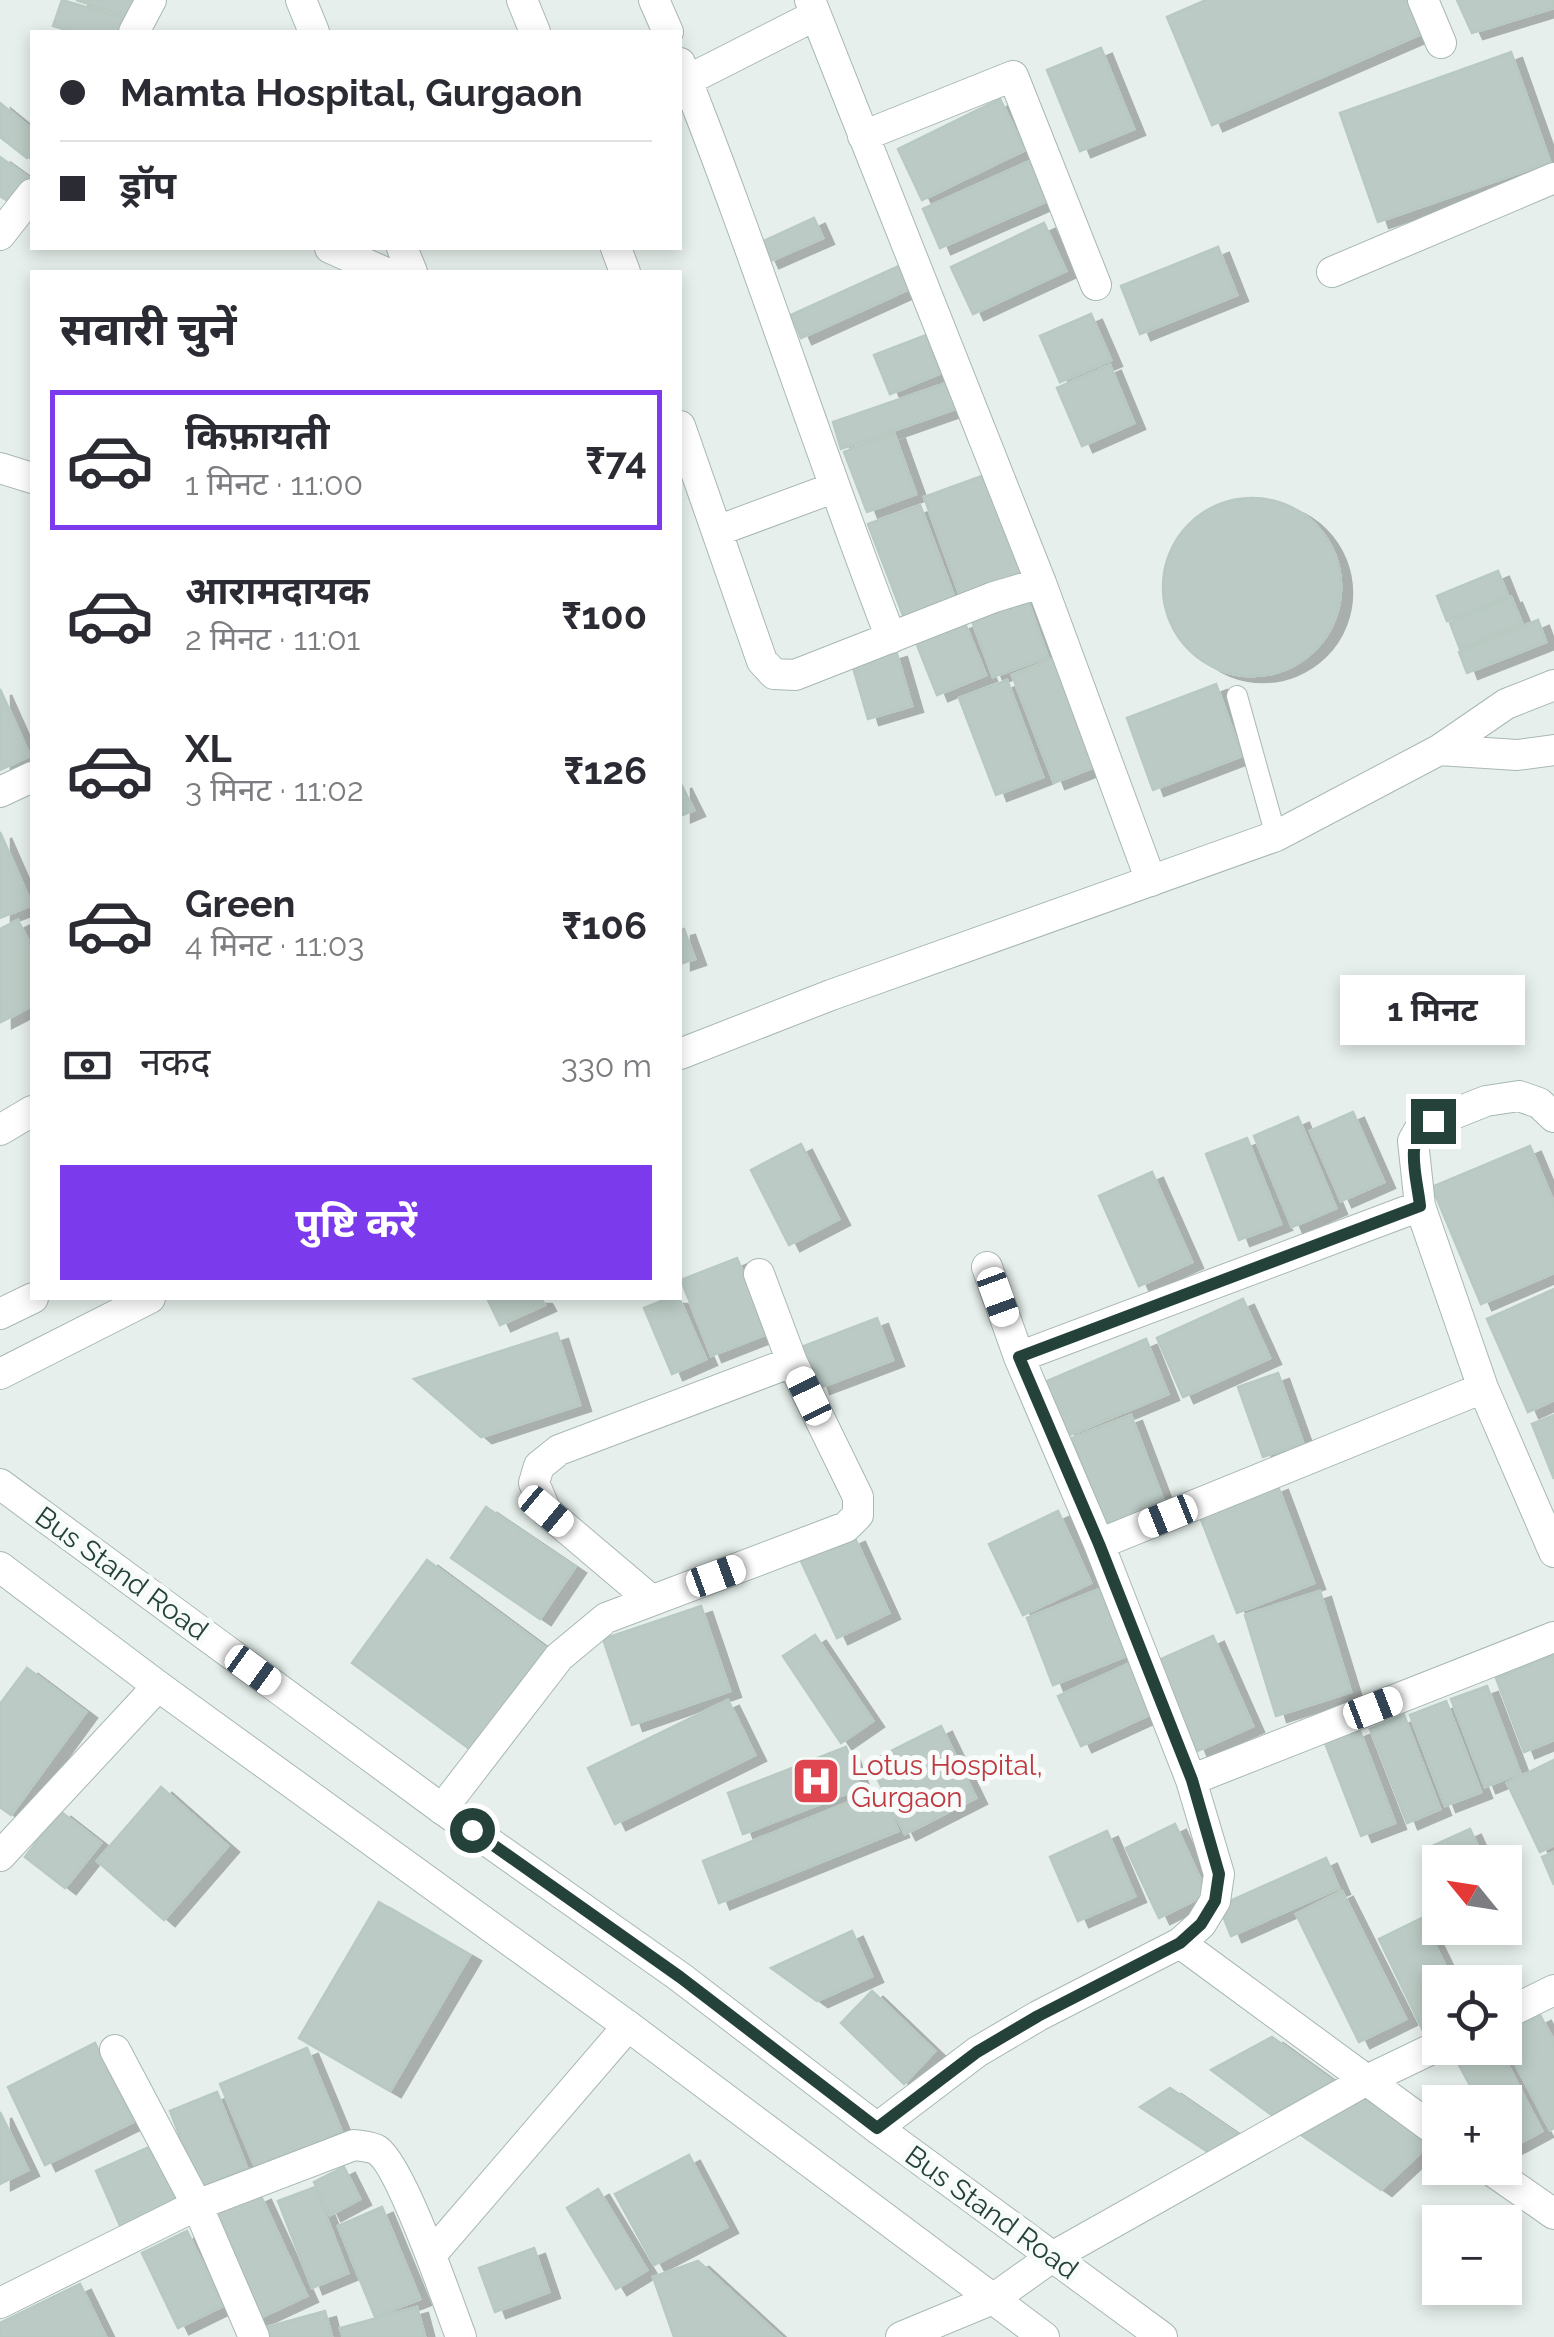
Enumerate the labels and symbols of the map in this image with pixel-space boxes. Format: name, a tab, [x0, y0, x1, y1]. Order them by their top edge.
callout: 1 मिनट	[1340, 976, 1526, 1046]
route end	[1411, 1099, 1456, 1144]
car	[974, 1264, 1022, 1330]
car	[782, 1362, 836, 1430]
car	[513, 1480, 579, 1542]
car	[1135, 1491, 1201, 1541]
street label: Bus Stand Road	[29, 1500, 214, 1647]
car	[683, 1552, 749, 1600]
car	[220, 1640, 286, 1700]
car	[1340, 1683, 1406, 1733]
place label: Lotus Hospital, Gurgaon	[851, 1749, 1043, 1814]
hospital icon: Lotus Hospital, Gurgaon	[790, 1755, 842, 1807]
route start	[450, 1808, 495, 1853]
north arrow	[1422, 1845, 1522, 1945]
street label: Bus Stand Road	[899, 2139, 1084, 2286]

